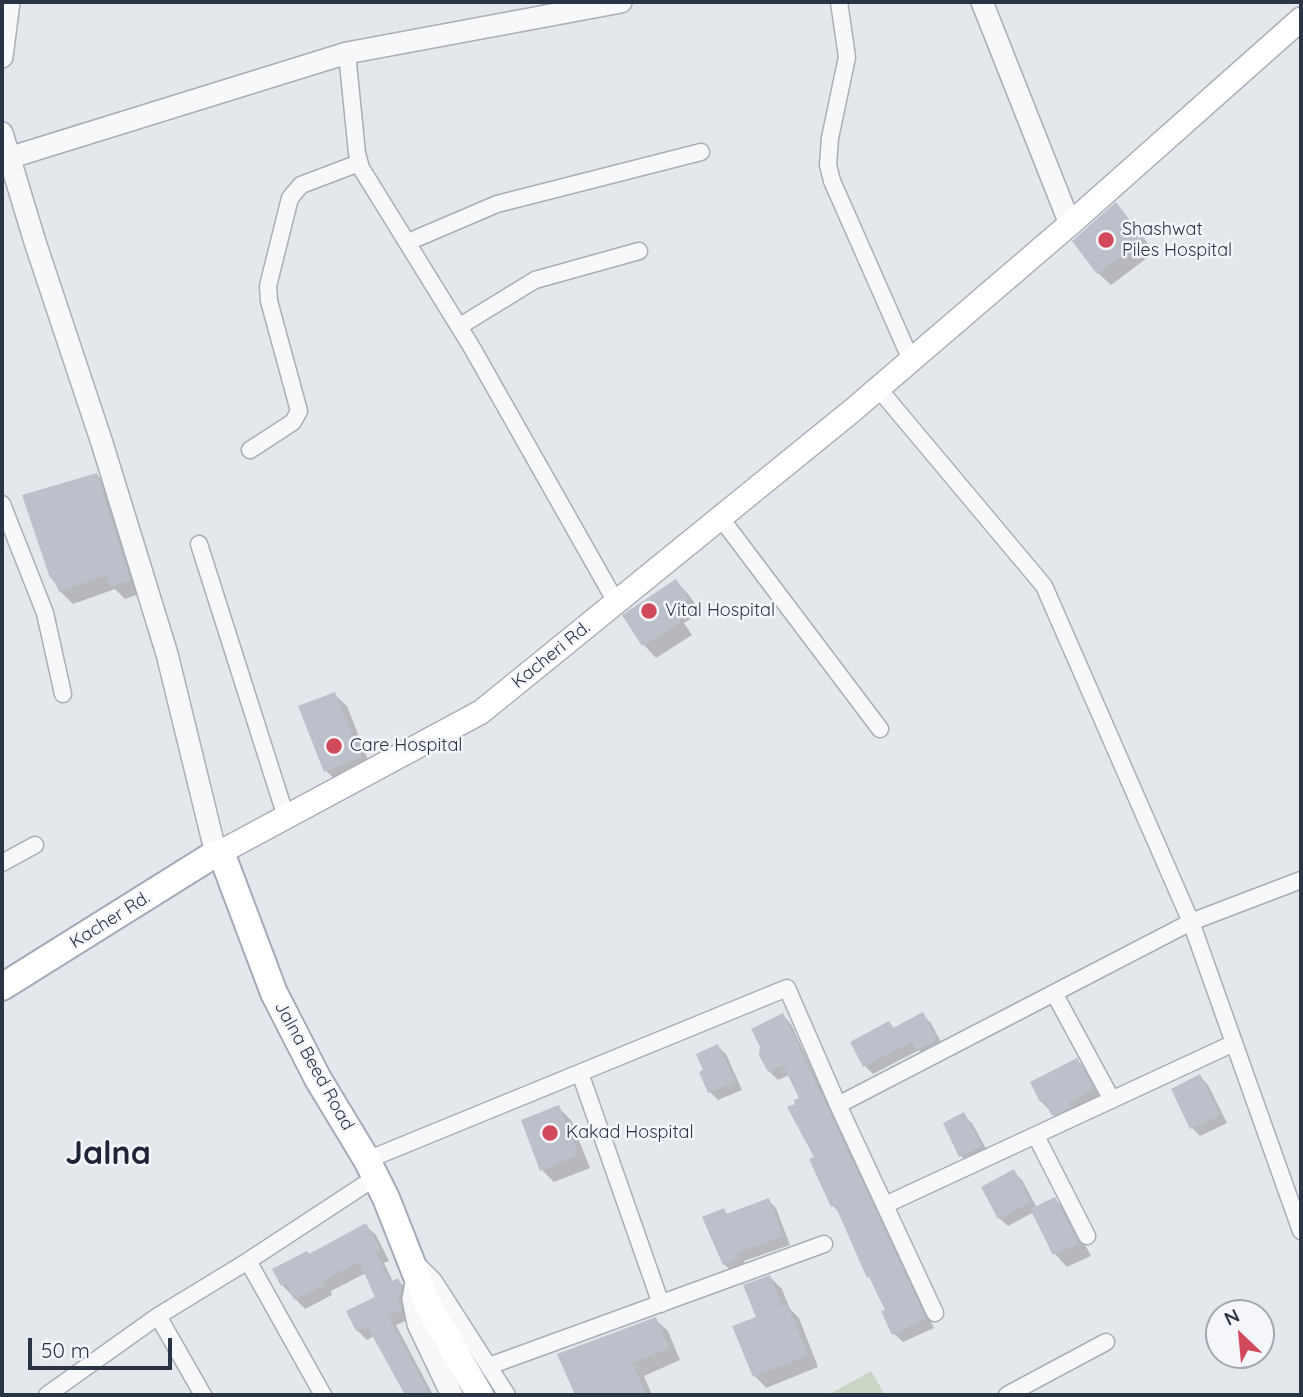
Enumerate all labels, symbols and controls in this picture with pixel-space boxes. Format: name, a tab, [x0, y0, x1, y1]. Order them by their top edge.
place label: Shashwat Piles Hospital	[1122, 219, 1232, 262]
marker: Shashwat Piles Hospital	[1096, 230, 1116, 250]
place label: Vital Hospital	[665, 600, 775, 622]
marker: Vital Hospital	[639, 601, 659, 621]
street label: Kacheri Rd.	[507, 617, 595, 693]
place label: Care Hospital	[350, 735, 462, 757]
marker: Care Hospital	[324, 736, 344, 756]
street label: Kacher Rd.	[66, 887, 154, 953]
street label: Jalna Beed Road	[270, 998, 358, 1134]
place label: Kakad Hospital	[566, 1122, 694, 1144]
marker: Kakad Hospital	[540, 1123, 560, 1143]
district label: Jalna	[65, 1135, 151, 1173]
north arrow	[1205, 1299, 1275, 1369]
text: N	[1220, 1303, 1243, 1331]
scale bar	[32, 1324, 175, 1368]
text: 50 m	[41, 1337, 90, 1363]

